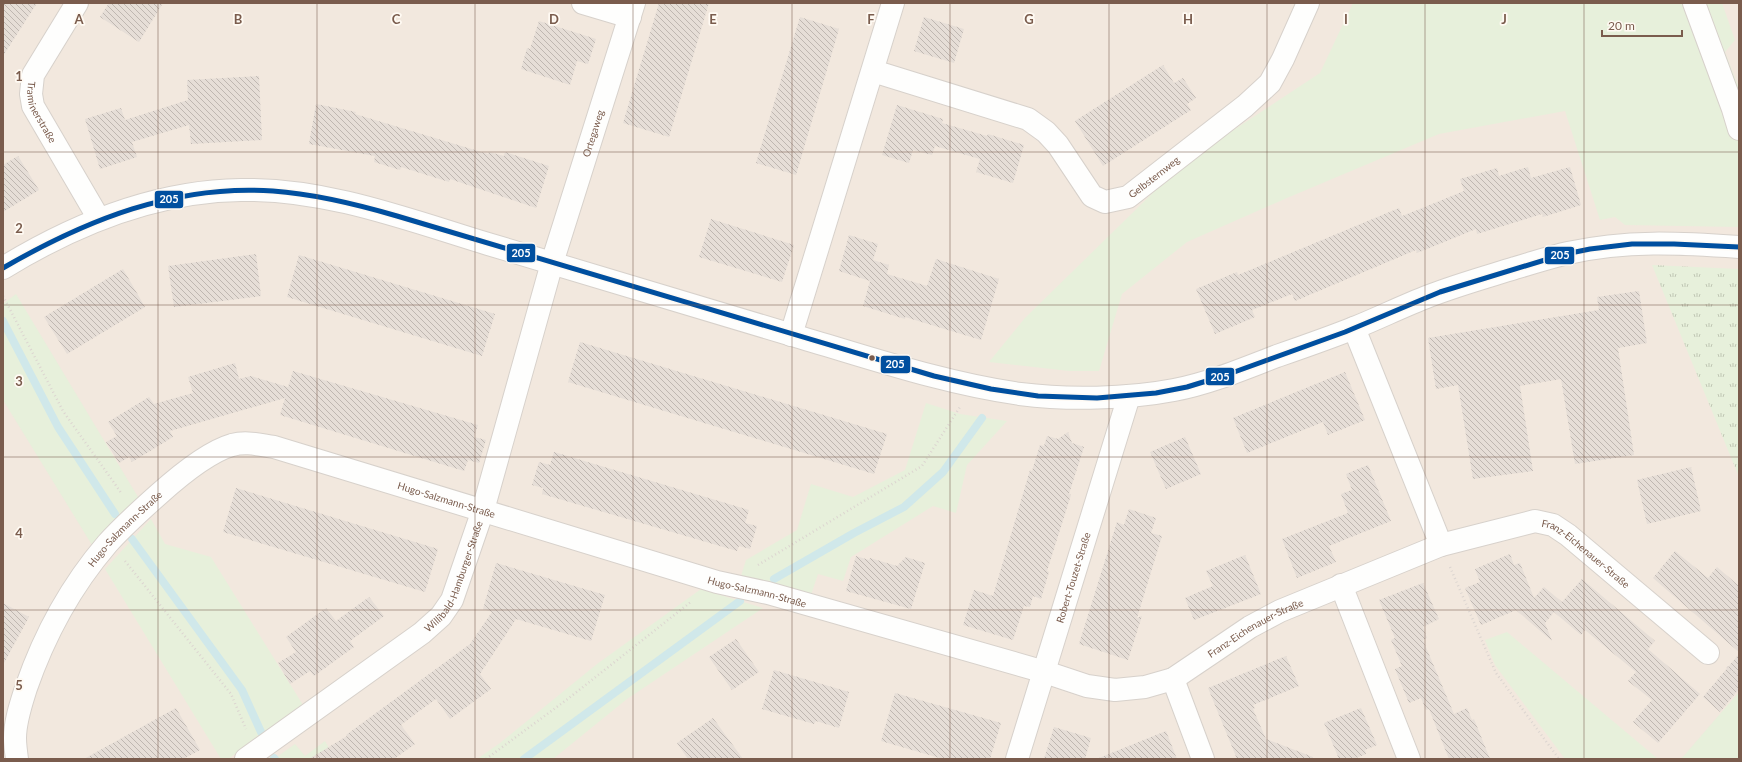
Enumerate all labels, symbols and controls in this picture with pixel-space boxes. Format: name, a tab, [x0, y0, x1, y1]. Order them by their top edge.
text: A	[73, 11, 84, 27]
text: B	[234, 11, 243, 27]
text: C	[392, 11, 401, 27]
text: D	[549, 11, 559, 27]
text: E	[709, 11, 717, 27]
text: F	[867, 11, 875, 27]
text: G	[1024, 11, 1034, 27]
text: H	[1183, 11, 1193, 27]
text: I	[1344, 11, 1348, 27]
text: J	[1501, 11, 1507, 27]
scale bar	[1602, 12, 1682, 38]
text: 20 m	[1608, 18, 1635, 33]
text: 1	[15, 68, 23, 84]
street label: Traminerstraße	[25, 81, 59, 145]
street label: Ortegaweg	[580, 108, 606, 158]
street label: Gelbsternweg	[1126, 153, 1182, 200]
line badge: 205	[154, 190, 184, 209]
text: 205	[159, 192, 179, 205]
text: 2	[15, 220, 23, 236]
line badge: 205	[506, 243, 536, 263]
text: 205	[511, 246, 531, 259]
line badge: 205	[1544, 246, 1575, 265]
text: 205	[1550, 248, 1570, 261]
unlabelled marker	[867, 353, 877, 363]
line badge: 205	[880, 355, 911, 374]
text: 205	[885, 357, 905, 370]
line badge: 205	[1205, 367, 1235, 386]
text: 205	[1210, 370, 1230, 383]
text: 3	[15, 373, 23, 389]
street label: Hugo-Salzmann-Straße	[396, 479, 497, 520]
street label: Hugo-Salzmann-Straße	[85, 488, 164, 569]
street label: Franz-Eichenauer-Straße	[1541, 517, 1632, 590]
street label: Willibald-Hamburger-Straße	[422, 519, 485, 634]
text: 4	[15, 525, 23, 541]
street label: Robert-Touzet-Straße	[1053, 531, 1093, 624]
street label: Hugo-Salzmann-Straße	[706, 573, 808, 610]
street label: Franz-Eichenauer-Straße	[1205, 596, 1305, 660]
text: 5	[15, 677, 23, 693]

